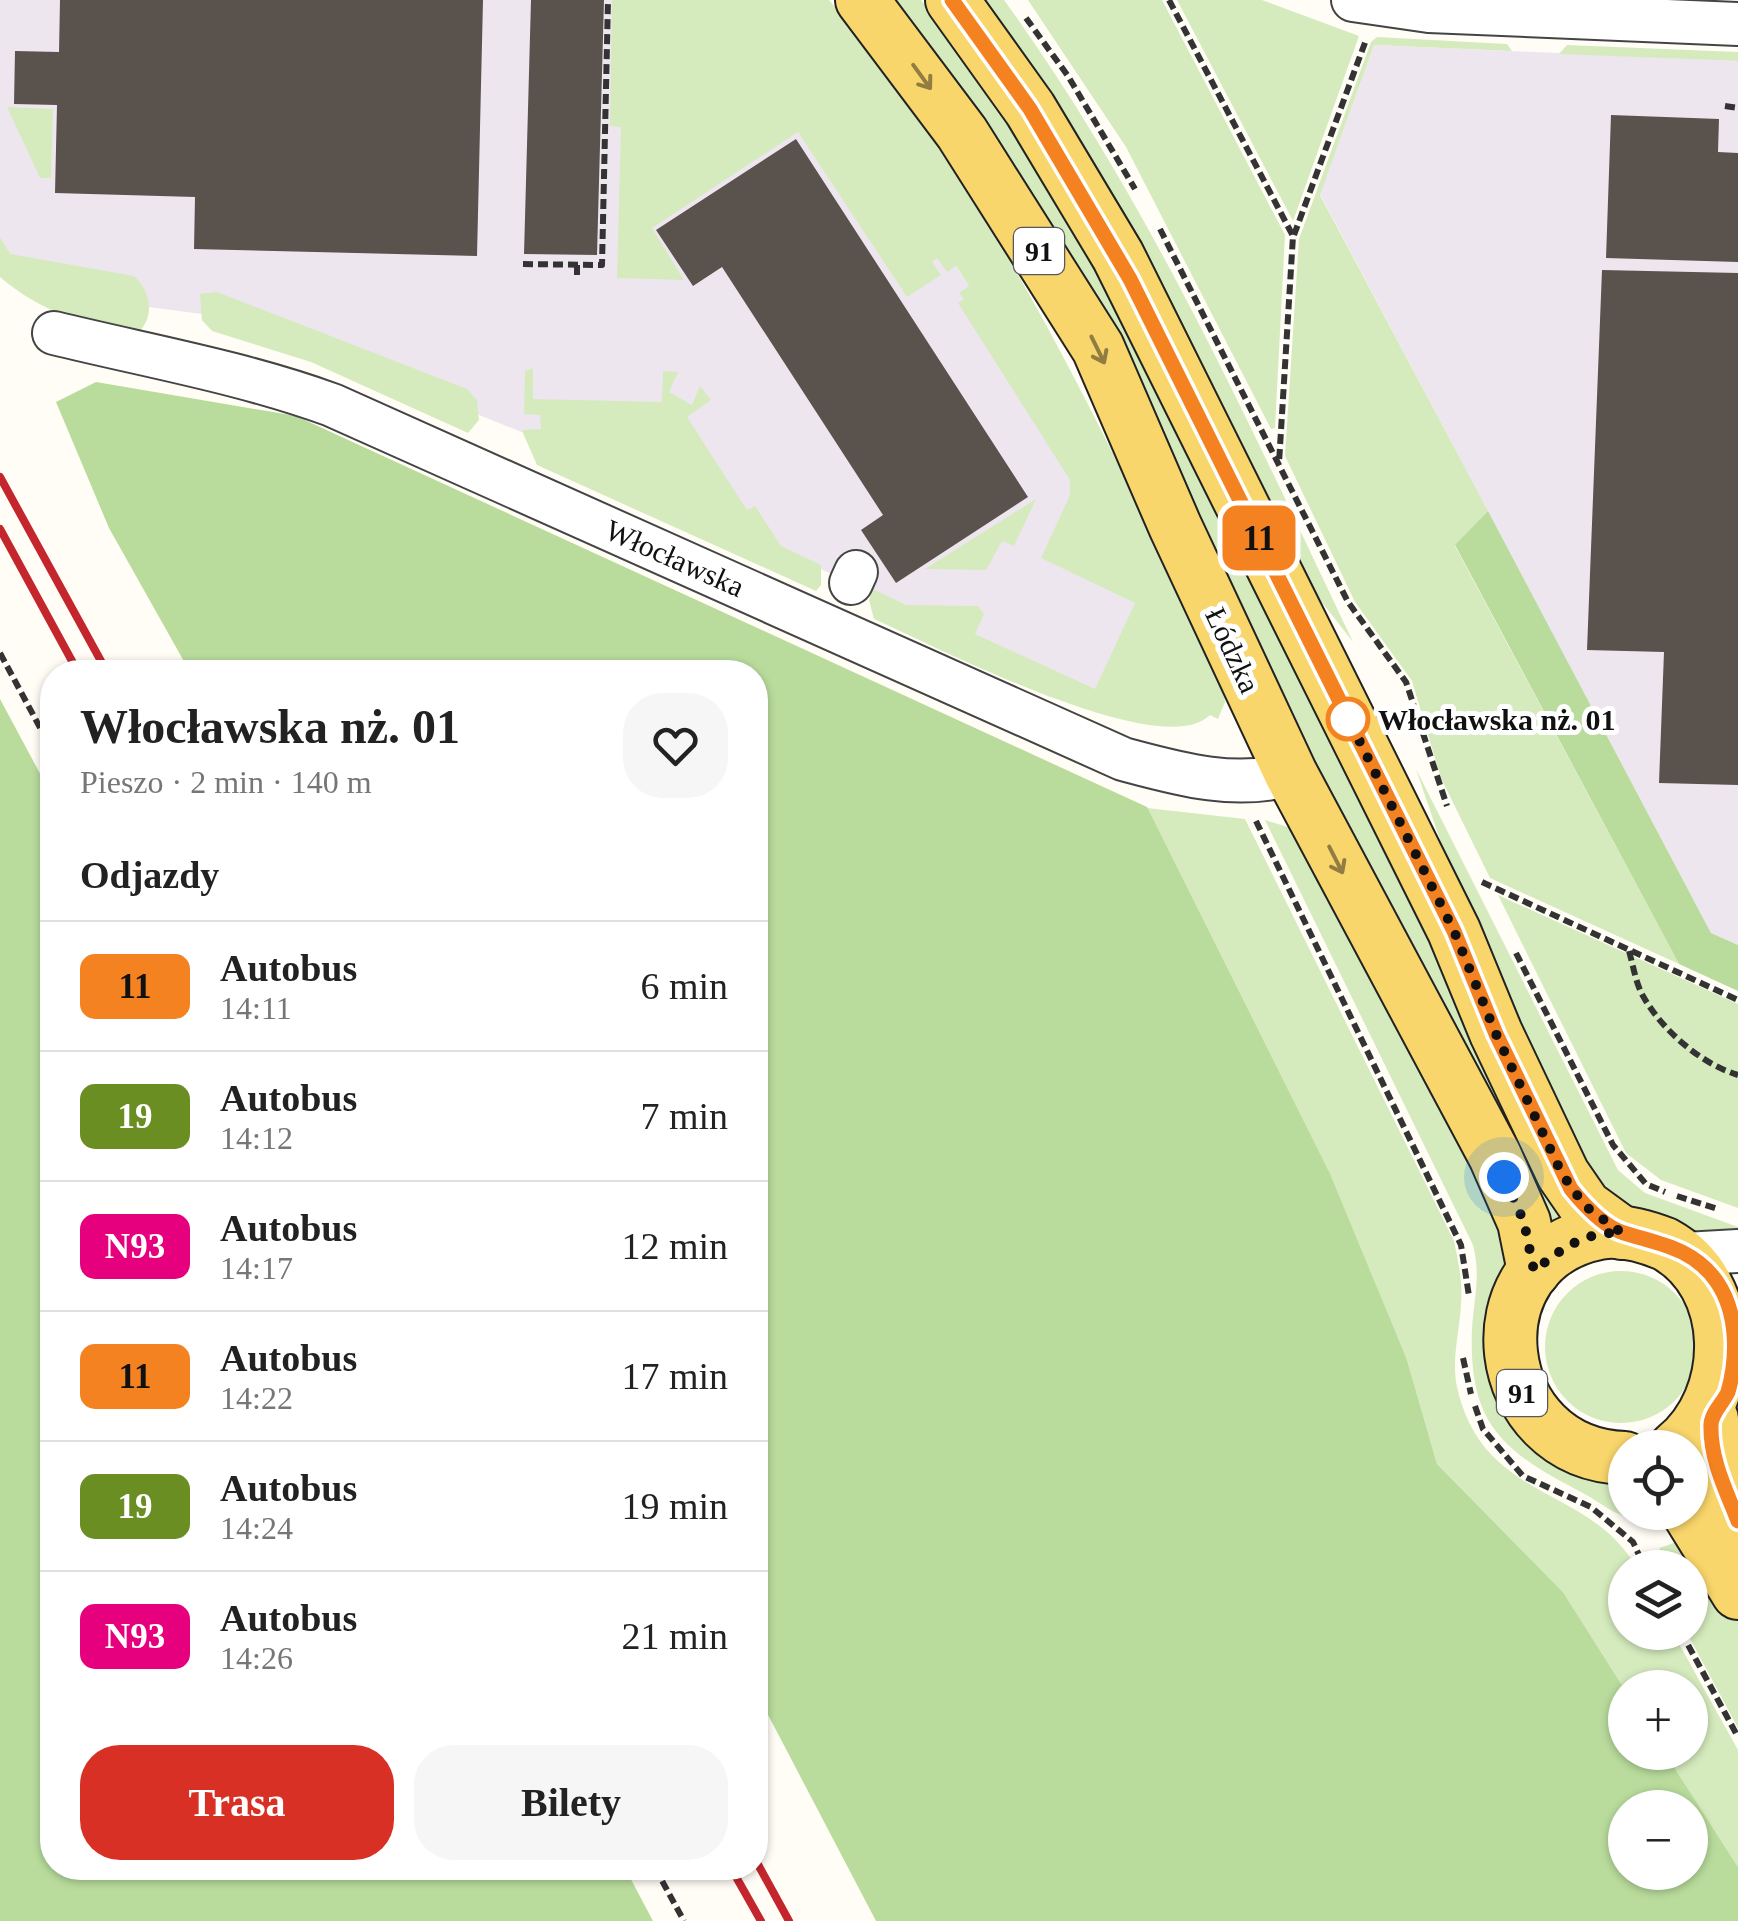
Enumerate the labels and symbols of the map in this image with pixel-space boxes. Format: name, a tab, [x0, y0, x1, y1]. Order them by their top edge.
one-way arrow	[911, 63, 932, 90]
road number: 91	[1014, 228, 1064, 274]
one-way arrow	[1089, 334, 1108, 364]
line badge: 11	[1214, 506, 1304, 570]
street label: Włocławska	[601, 513, 749, 603]
street label: Łódzka	[1199, 602, 1267, 698]
marker: Włocławska nż. 01	[1327, 698, 1369, 740]
place label: Włocławska nż. 01	[1378, 703, 1616, 736]
one-way arrow	[1327, 845, 1346, 875]
your location	[1479, 1152, 1529, 1202]
road number: 91	[1497, 1370, 1547, 1416]

